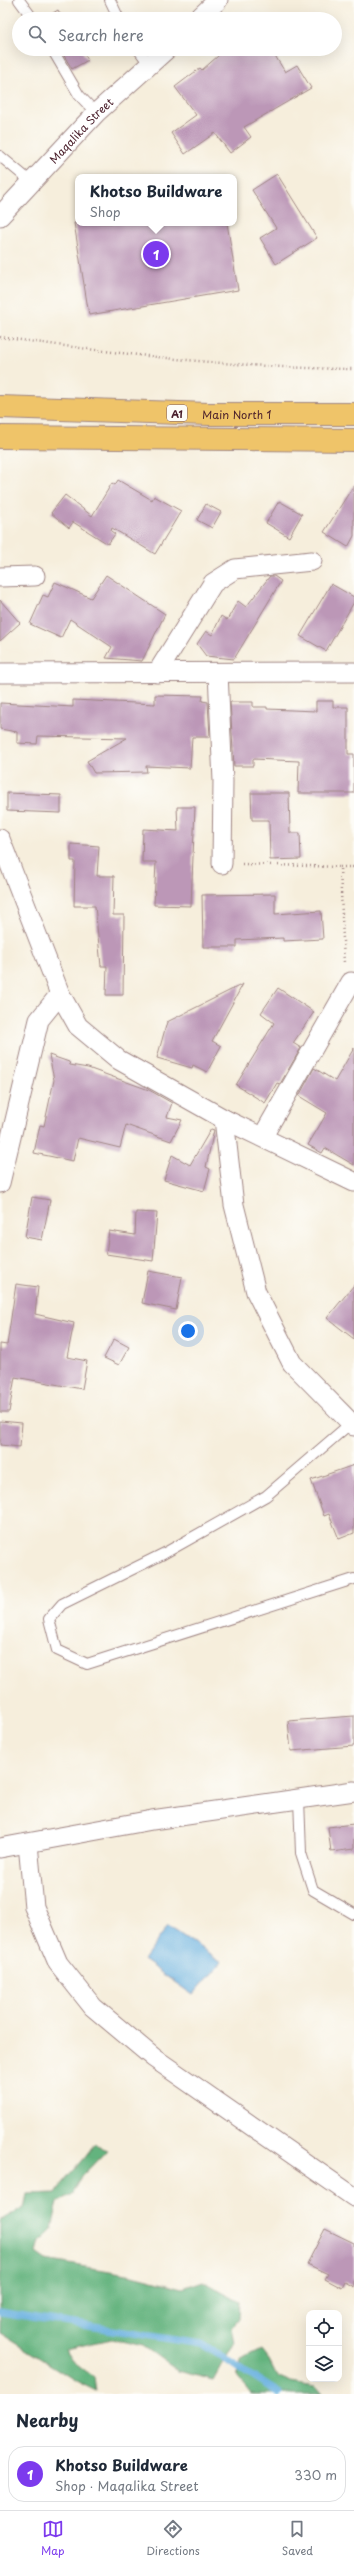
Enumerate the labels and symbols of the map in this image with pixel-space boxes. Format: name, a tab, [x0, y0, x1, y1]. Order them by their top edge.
street label: Maqalika Street	[45, 93, 117, 167]
pin: 1	[143, 239, 169, 269]
road number: A1	[167, 405, 187, 421]
street label: Main North 1	[202, 405, 272, 423]
your location	[178, 1321, 198, 1341]

